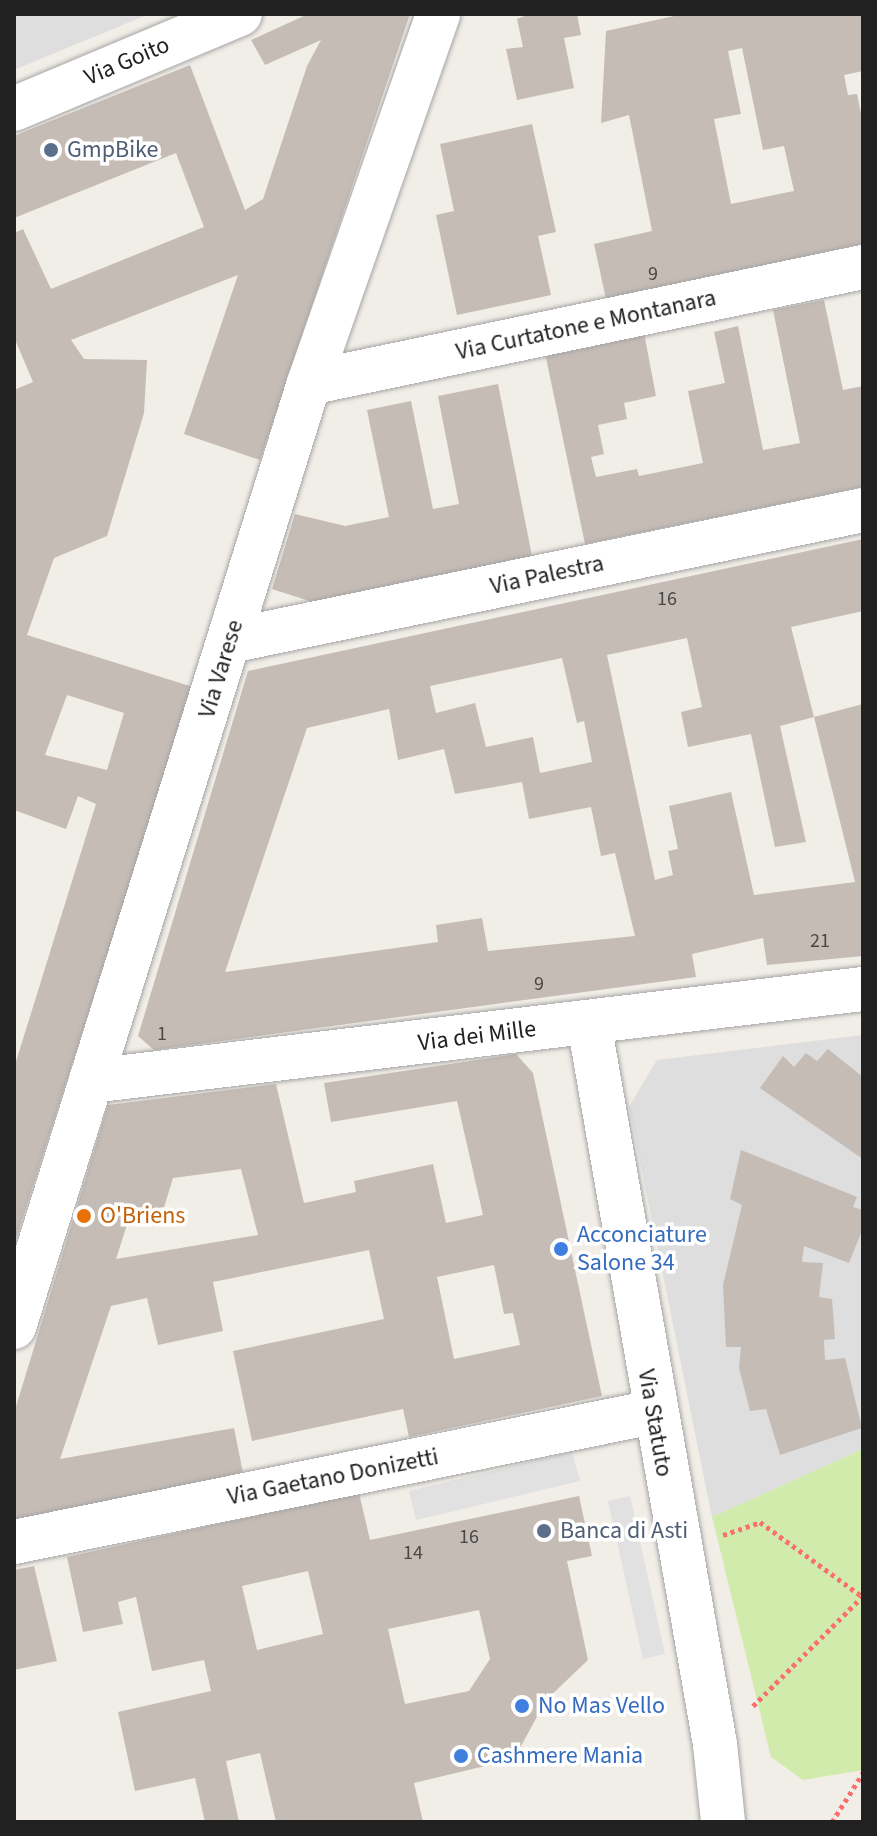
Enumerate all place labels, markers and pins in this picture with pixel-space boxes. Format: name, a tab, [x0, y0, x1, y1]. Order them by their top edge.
place label: GmpBike	[67, 136, 158, 164]
marker: GmpBike	[42, 141, 60, 159]
place label: O'Briens	[100, 1202, 185, 1230]
marker: O'Briens	[75, 1207, 93, 1225]
place label: Acconciature Salone 34	[577, 1221, 707, 1277]
marker: Acconciature Salone 34	[552, 1240, 570, 1258]
place label: Banca di Asti	[560, 1517, 688, 1545]
marker: Banca di Asti	[535, 1522, 553, 1540]
place label: No Mas Vello	[538, 1692, 665, 1720]
marker: No Mas Vello	[513, 1697, 531, 1715]
place label: Cashmere Mania	[477, 1742, 643, 1770]
marker: Cashmere Mania	[452, 1747, 470, 1765]

